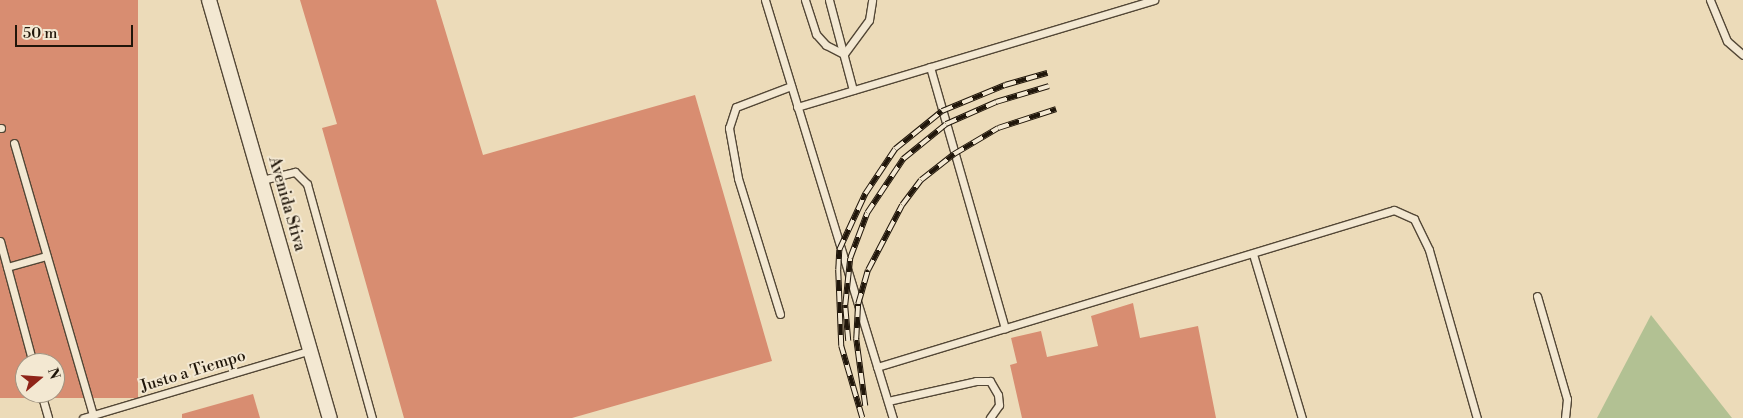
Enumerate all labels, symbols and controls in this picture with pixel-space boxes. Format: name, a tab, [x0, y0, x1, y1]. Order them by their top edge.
scale bar	[18, 15, 135, 47]
text: 50 m	[23, 24, 57, 43]
street label: Avenida Stiva	[264, 155, 310, 253]
street label: Justo a Tiempo	[138, 346, 248, 396]
north arrow	[15, 353, 65, 403]
text: N	[43, 366, 64, 382]

